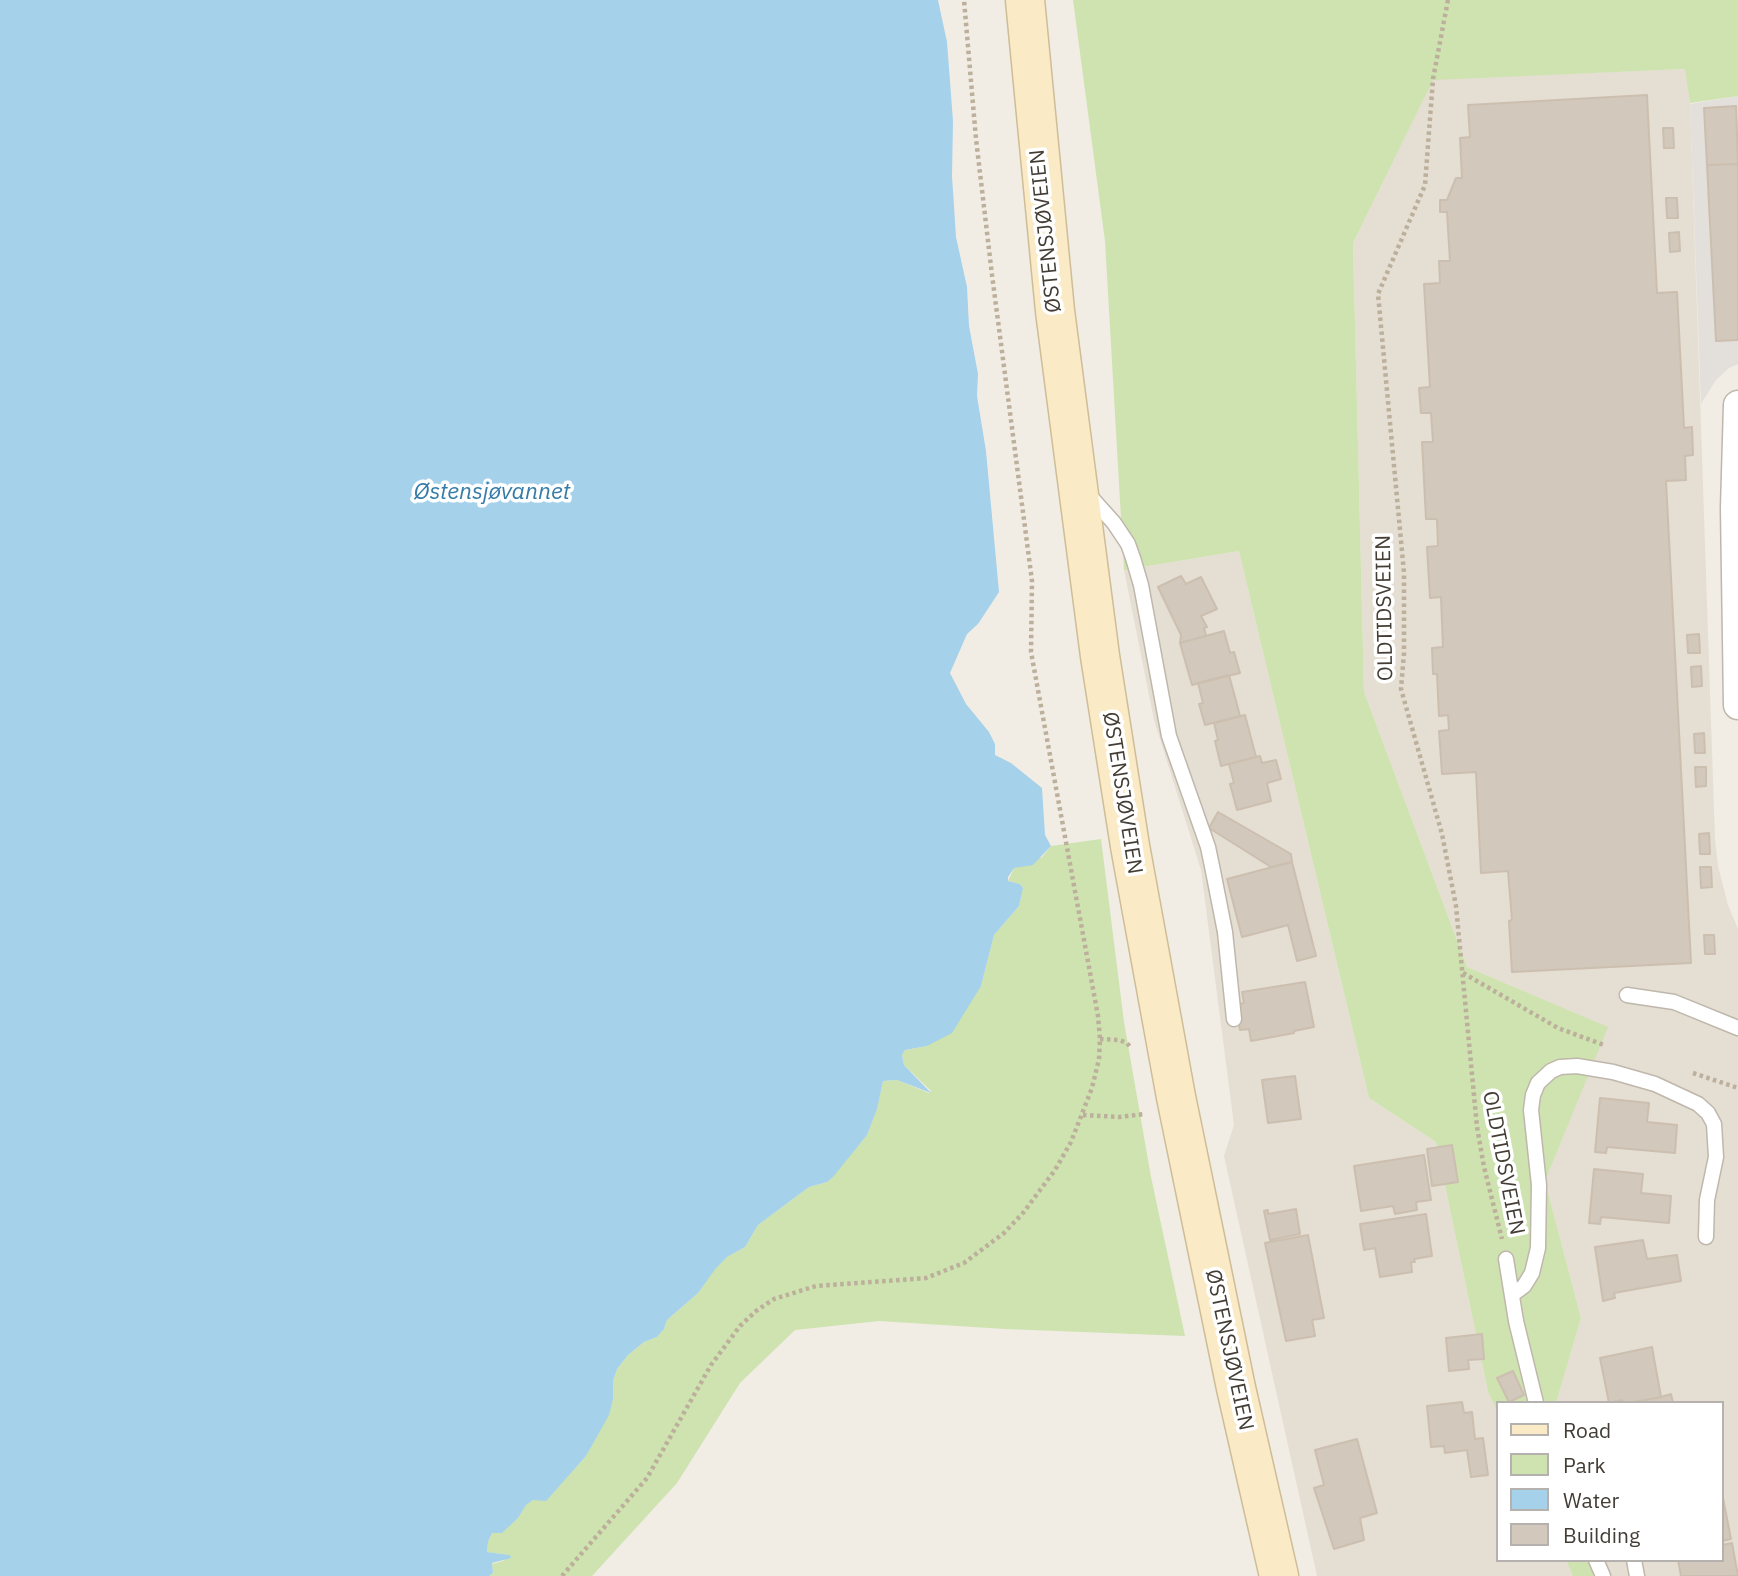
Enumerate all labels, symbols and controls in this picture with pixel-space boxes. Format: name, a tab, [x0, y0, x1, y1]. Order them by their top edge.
street label: ØSTENSJØVEIEN	[1025, 148, 1067, 314]
water label: Østensjøvannet	[414, 478, 570, 506]
street label: OLDTIDSVEIEN	[1371, 535, 1399, 681]
street label: ØSTENSJØVEIEN	[1097, 710, 1147, 876]
street label: OLDTIDSVEIEN	[1477, 1089, 1529, 1237]
street label: ØSTENSJØVEIEN	[1200, 1267, 1258, 1433]
legend	[1496, 1401, 1724, 1562]
text: Road	[1563, 1416, 1611, 1444]
text: Park	[1563, 1451, 1606, 1479]
text: Water	[1563, 1486, 1619, 1514]
text: Building	[1563, 1521, 1640, 1549]

